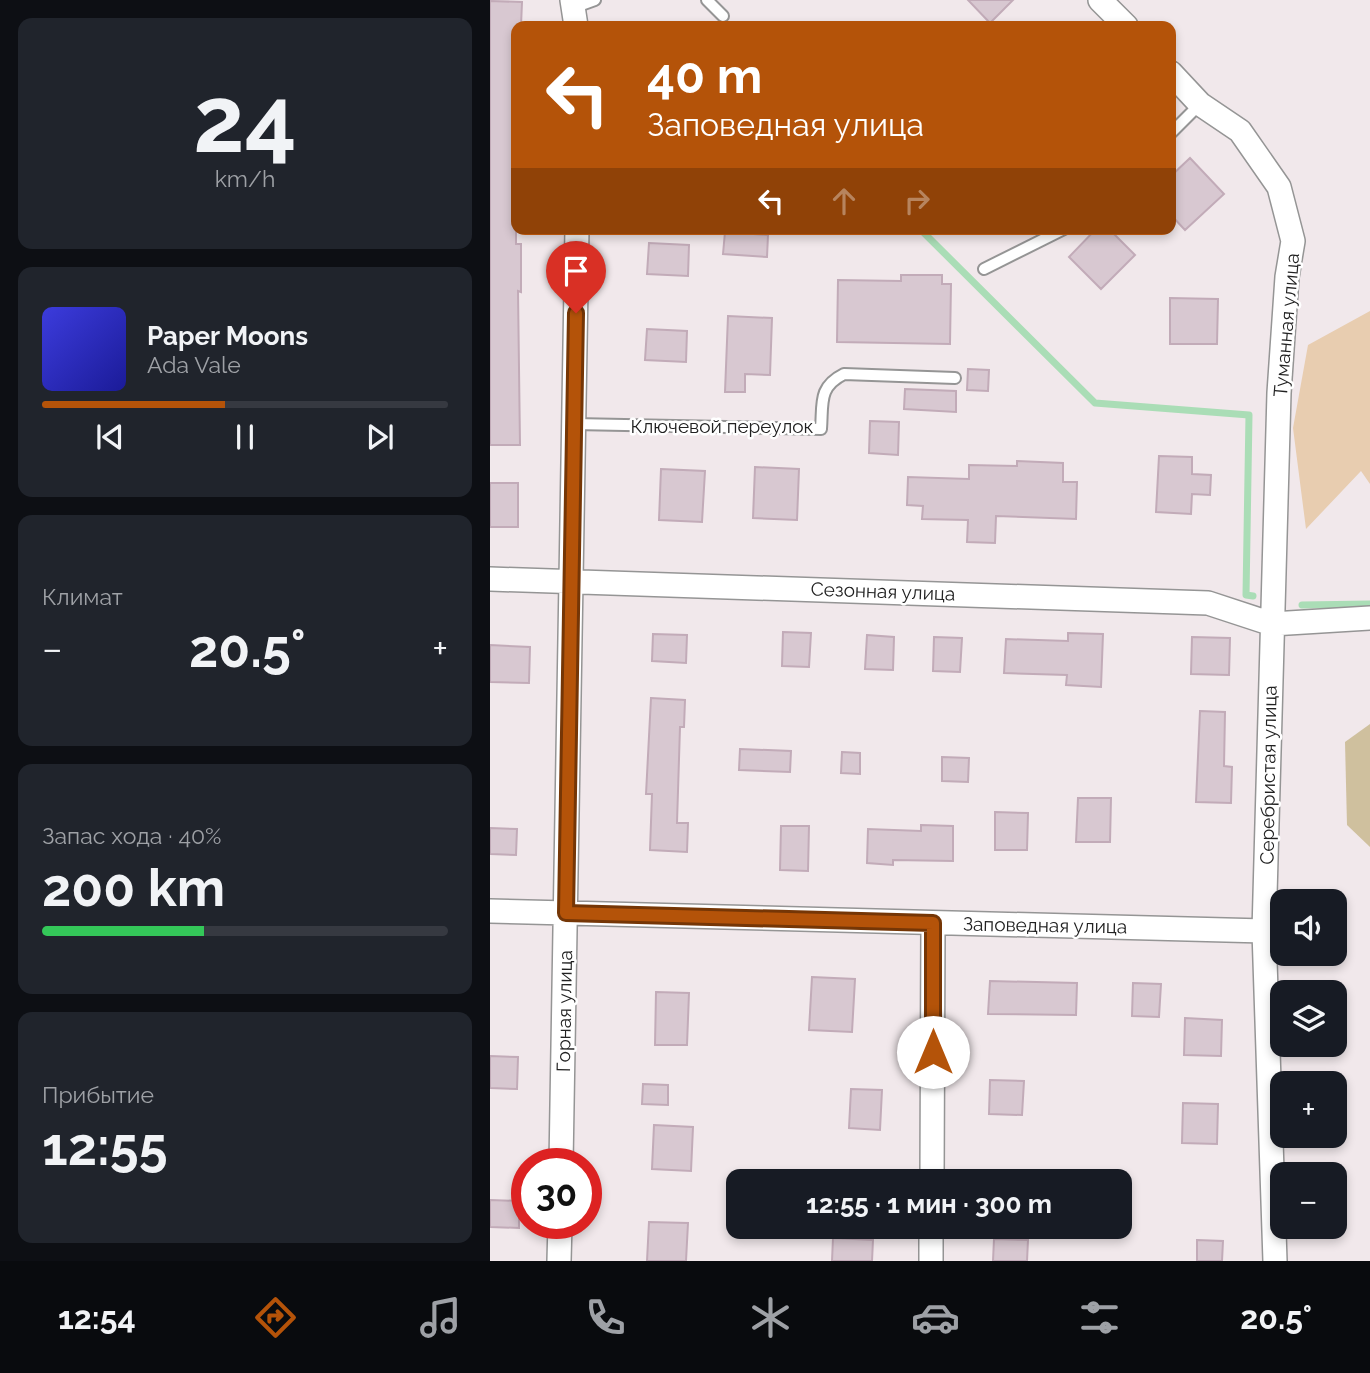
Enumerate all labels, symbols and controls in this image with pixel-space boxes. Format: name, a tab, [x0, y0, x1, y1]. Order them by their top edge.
text: 40 m	[647, 47, 762, 104]
icon: left	[532, 49, 623, 140]
text: 24	[193, 66, 297, 173]
text: Заповедная улица	[647, 106, 924, 143]
text: km/h	[215, 165, 275, 192]
icon: left	[752, 182, 790, 220]
icon: ahead	[825, 182, 863, 220]
icon: right	[898, 182, 936, 220]
pin	[546, 241, 606, 313]
icon: arrive	[557, 252, 595, 290]
street label: Туманная улица	[1269, 252, 1303, 398]
text: Paper Moons	[147, 321, 308, 351]
text: Ada Vale	[147, 351, 241, 378]
street label: Ключевой переулок	[630, 415, 814, 437]
icon: previous	[91, 418, 129, 456]
icon: pause	[226, 418, 264, 456]
icon: next	[361, 418, 399, 456]
street label: Сезонная улица	[810, 577, 956, 605]
text: Климат	[42, 583, 123, 610]
text: 20.5°	[189, 618, 306, 679]
text: −	[42, 626, 62, 671]
text: +	[432, 626, 448, 671]
street label: Серебристая улица	[1255, 685, 1281, 865]
text: Запас хода · 40%	[42, 822, 221, 849]
text: 200 km	[42, 857, 225, 918]
map controls	[1270, 889, 1347, 1239]
button: sound	[1270, 889, 1347, 966]
street label: Заповедная улица	[963, 913, 1127, 937]
street label: Горная улица	[552, 950, 576, 1072]
button: layers	[1270, 980, 1347, 1057]
position arrow	[896, 1015, 970, 1089]
button: +	[1270, 1071, 1347, 1148]
text: Прибытие	[42, 1081, 154, 1108]
text: 12:55	[42, 1116, 167, 1177]
speed limit sign: 30	[511, 1148, 602, 1239]
button: −	[1270, 1162, 1347, 1239]
text: 12:55 · 1 мин · 300 m	[806, 1189, 1052, 1219]
icon: directions	[251, 1293, 300, 1342]
icon: music	[416, 1293, 465, 1342]
icon: phone	[581, 1293, 630, 1342]
icon: climate	[746, 1293, 795, 1342]
icon: car	[911, 1293, 960, 1342]
icon: filters	[1075, 1293, 1124, 1342]
text: 12:54	[58, 1299, 136, 1336]
text: 20.5°	[1240, 1299, 1312, 1336]

